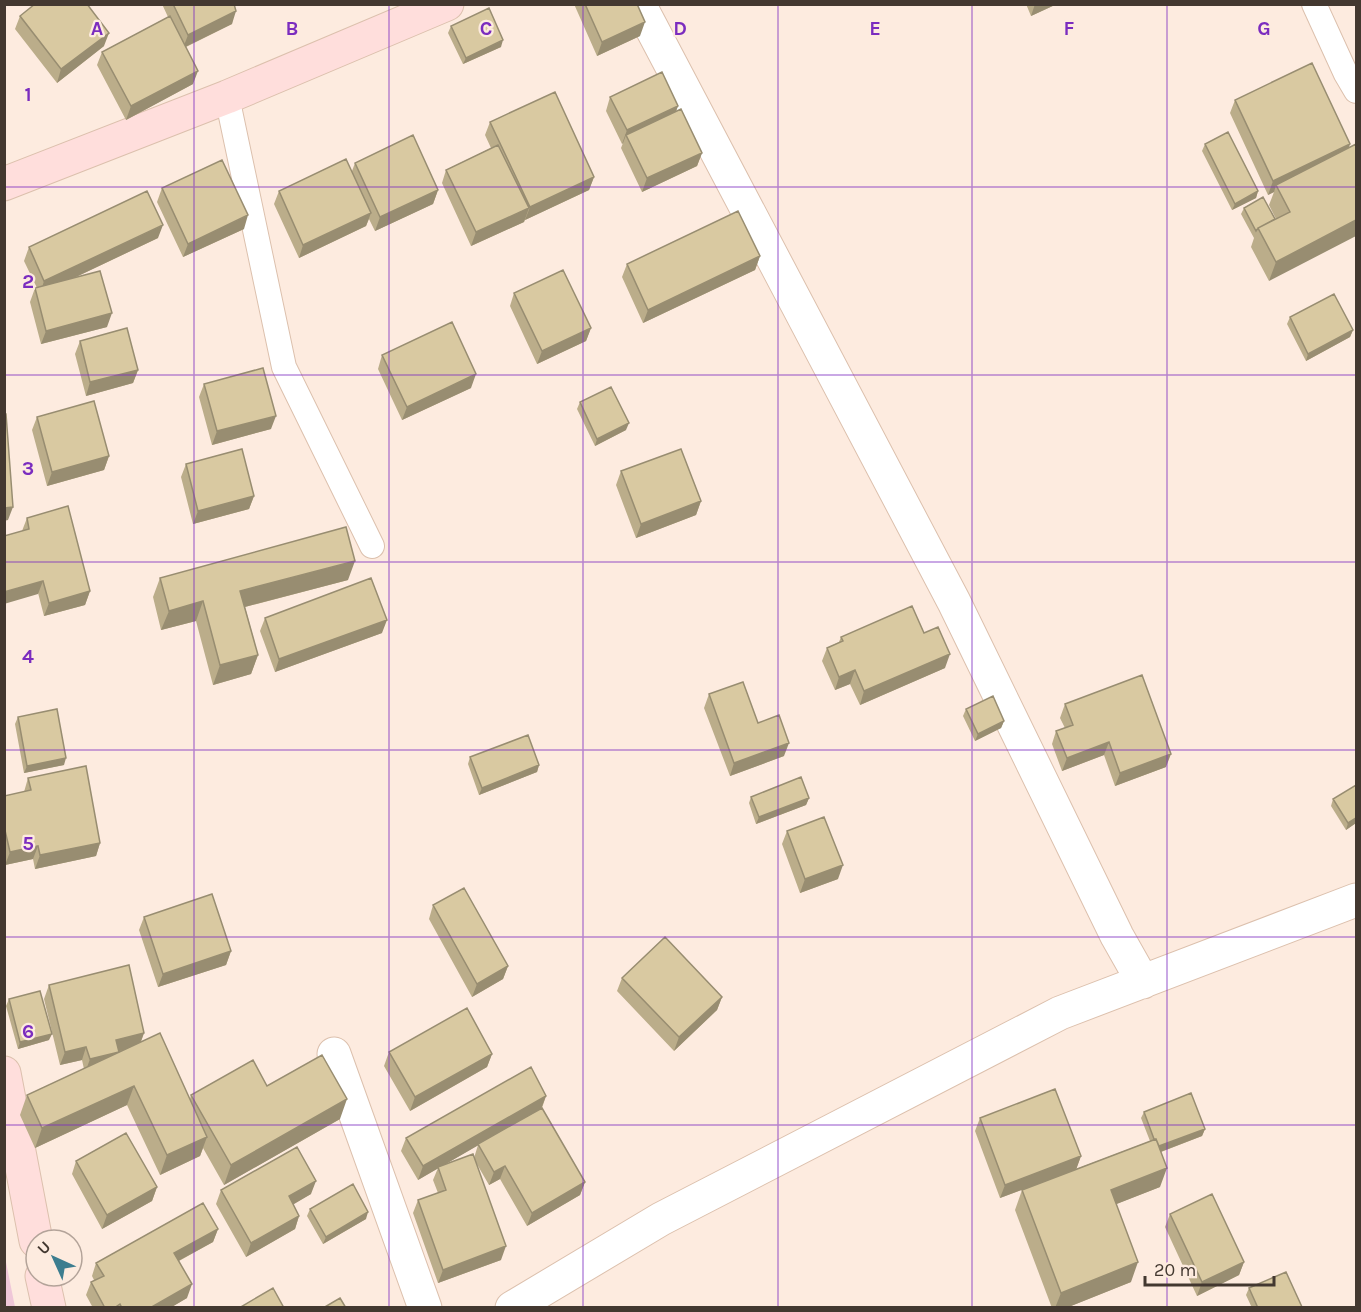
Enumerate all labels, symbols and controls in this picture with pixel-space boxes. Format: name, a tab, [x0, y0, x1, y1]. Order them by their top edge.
text: A	[91, 17, 104, 40]
text: B	[286, 17, 298, 40]
text: C	[480, 17, 492, 40]
text: D	[673, 17, 687, 40]
text: E	[869, 17, 881, 40]
text: F	[1064, 17, 1075, 40]
text: G	[1257, 17, 1271, 40]
text: 1	[24, 83, 32, 106]
text: 2	[22, 270, 34, 293]
text: 3	[22, 457, 34, 480]
text: 4	[22, 645, 34, 668]
text: 5	[22, 832, 34, 855]
text: 6	[22, 1020, 34, 1043]
north arrow	[24, 1228, 84, 1288]
text: U	[33, 1237, 54, 1258]
scale bar	[1145, 1249, 1274, 1287]
text: 20 m	[1154, 1259, 1196, 1281]

